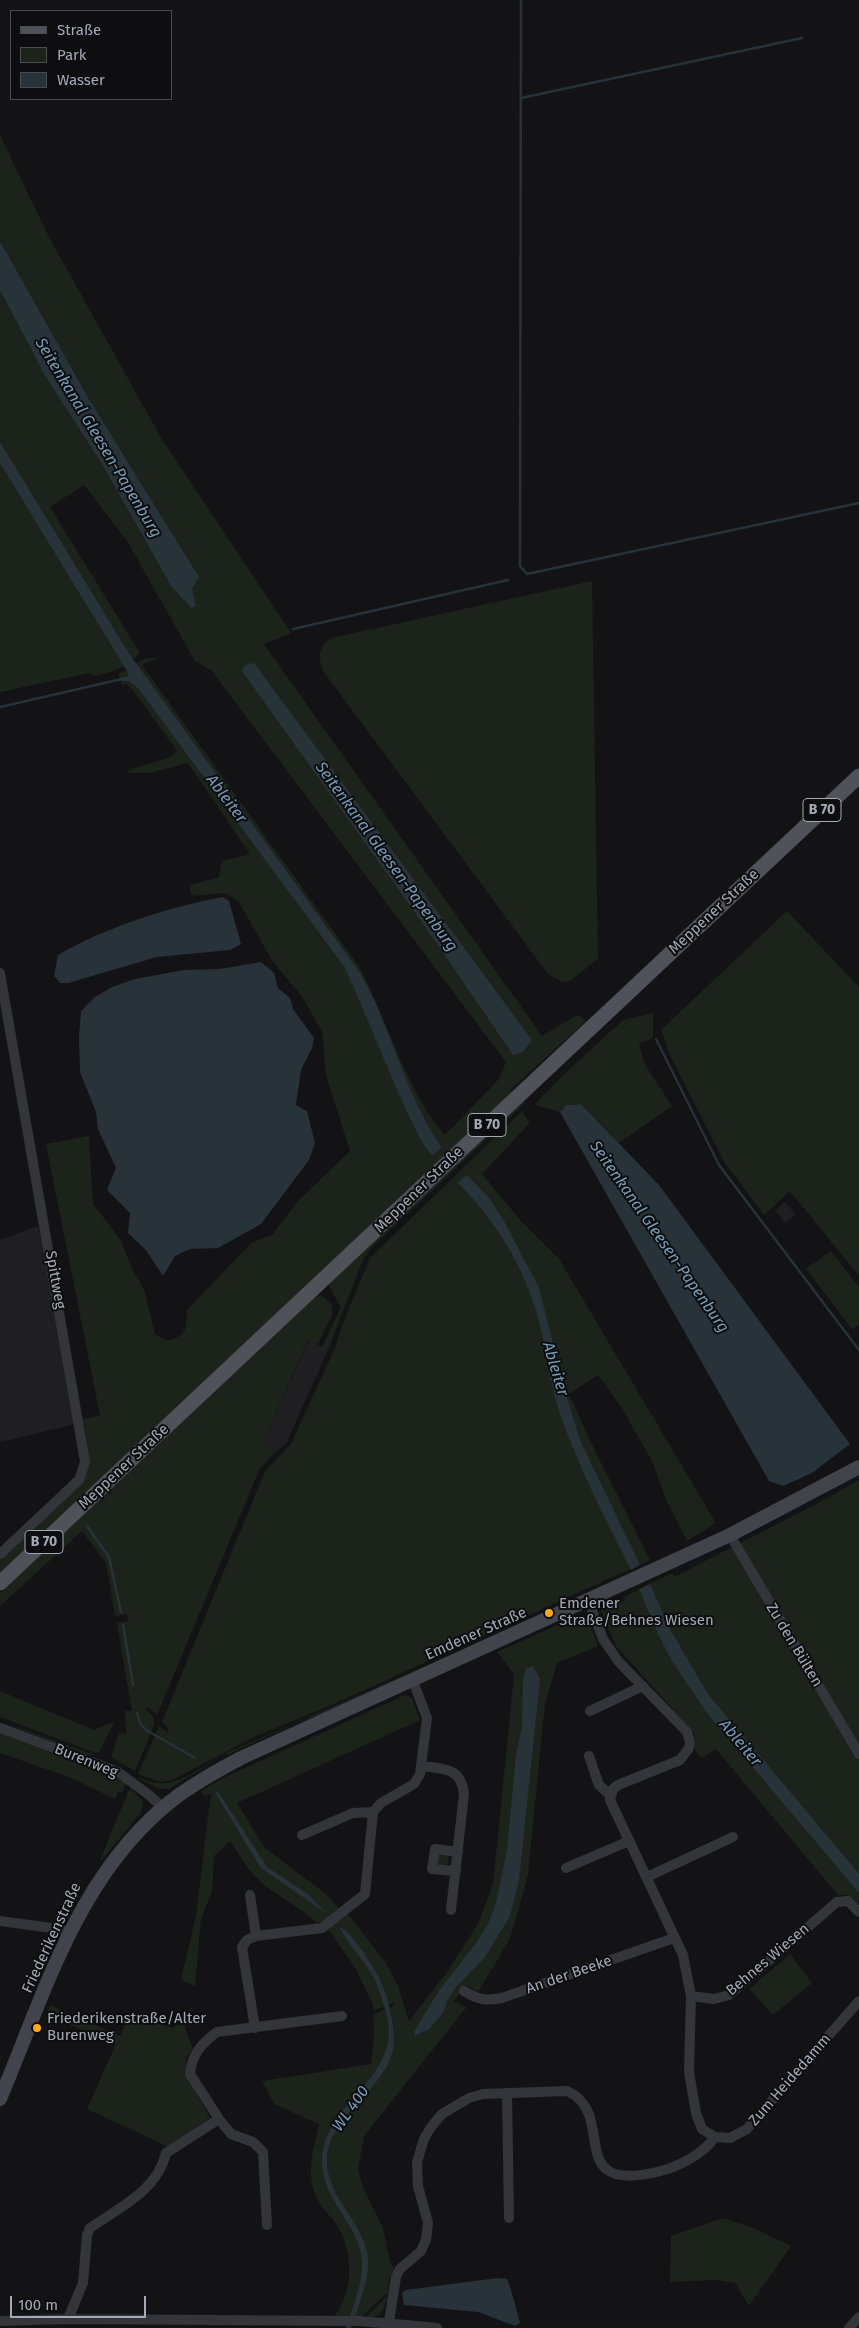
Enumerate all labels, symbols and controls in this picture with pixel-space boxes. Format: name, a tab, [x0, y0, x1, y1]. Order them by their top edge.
legend	[10, 10, 172, 100]
text: Straße	[57, 21, 101, 39]
text: Park	[57, 46, 87, 64]
text: Wasser	[57, 71, 105, 89]
water label: Seitenkanal Gleesen-Papenburg	[31, 335, 165, 541]
water label: Seitenkanal Gleesen-Papenburg	[311, 759, 461, 955]
water label: Ableiter	[202, 771, 250, 827]
road number: B 70	[803, 798, 841, 822]
street label: Meppener Straße	[665, 866, 763, 958]
road number: B 70	[468, 1114, 506, 1136]
water label: Seitenkanal Gleesen-Papenburg	[585, 1137, 733, 1337]
street label: Meppener Straße	[371, 1143, 467, 1237]
street label: Spittweg	[41, 1249, 69, 1311]
water label: Ableiter	[538, 1340, 572, 1398]
street label: Meppener Straße	[75, 1421, 173, 1513]
road number: B 70	[25, 1530, 63, 1554]
place label: Emdener Straße/Behnes Wiesen	[559, 1595, 714, 1630]
street label: Zu den Bülten	[762, 1600, 826, 1690]
street label: Emdener Straße	[423, 1604, 529, 1664]
marker: Emdener Straße/Behnes Wiesen	[543, 1607, 555, 1619]
water label: Ableiter	[715, 1716, 765, 1770]
street label: Burenweg	[52, 1740, 120, 1782]
street label: Friederikenstraße	[19, 1880, 85, 1996]
street label: Behnes Wiesen	[723, 1920, 813, 2000]
street label: An der Beeke	[524, 1952, 614, 1998]
place label: Friederikenstraße/Alter Burenweg	[47, 2010, 206, 2045]
marker: Friederikenstraße/Alter Burenweg	[31, 2022, 43, 2034]
street label: Zum Heidedamm	[745, 2030, 835, 2130]
water label: WL 400	[328, 2083, 374, 2135]
scale bar	[12, 2286, 149, 2318]
text: 100 m	[18, 2296, 58, 2314]

